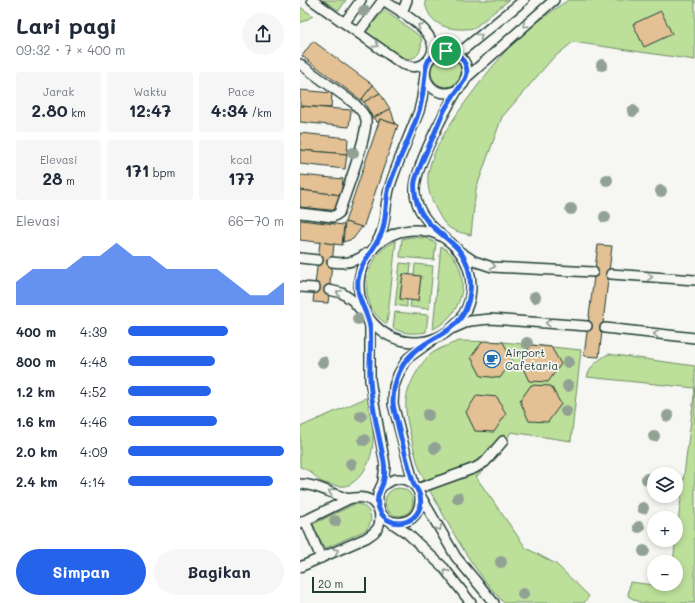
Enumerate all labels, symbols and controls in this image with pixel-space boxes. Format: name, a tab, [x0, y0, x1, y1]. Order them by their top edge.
text: Lari pagi	[16, 11, 117, 40]
button: share	[242, 13, 284, 55]
one-way arrow	[522, 21, 529, 28]
one-way arrow	[417, 24, 424, 31]
pin	[429, 34, 463, 68]
one-way arrow	[476, 34, 483, 41]
icon: arrive	[435, 40, 457, 62]
text: 09:32 · 7 × 400 m	[16, 41, 125, 58]
one-way arrow	[372, 41, 379, 48]
text: Jarak	[43, 84, 74, 99]
text: Waktu	[133, 84, 167, 99]
text: Pace	[228, 84, 255, 99]
text: 2.80	[31, 99, 68, 121]
text: 12:47	[129, 99, 171, 121]
text: 4:34	[211, 99, 248, 121]
text: km	[68, 105, 86, 120]
text: /km	[248, 105, 272, 120]
text: Elevasi	[40, 152, 77, 167]
text: kcal	[230, 152, 252, 167]
text: 171	[125, 159, 149, 181]
text: bpm	[149, 165, 175, 180]
text: 28	[42, 167, 63, 189]
text: 177	[228, 167, 255, 189]
text: m	[63, 173, 75, 188]
text: Elevasi	[16, 212, 60, 229]
text: 66–70 m	[228, 212, 284, 229]
one-way arrow	[490, 261, 496, 270]
one-way arrow	[647, 272, 653, 281]
one-way arrow	[335, 289, 342, 297]
one-way arrow	[545, 319, 551, 328]
text: 400 m	[16, 323, 56, 340]
text: 4:39	[80, 323, 107, 340]
one-way arrow	[653, 330, 659, 339]
place label: Airport Cafetaria	[505, 345, 558, 373]
cafe icon: Airport Cafetaria	[482, 349, 502, 369]
text: 800 m	[16, 353, 56, 370]
text: 4:48	[80, 353, 107, 370]
text: 1.2 km	[16, 383, 55, 400]
text: 4:52	[80, 383, 106, 400]
text: 1.6 km	[16, 413, 56, 430]
text: 4:46	[80, 413, 107, 430]
text: 2.0 km	[16, 443, 58, 460]
text: 4:09	[80, 443, 107, 460]
map controls	[647, 467, 683, 591]
button: layers	[647, 467, 683, 503]
text: 2.4 km	[16, 473, 58, 490]
text: 4:14	[80, 473, 105, 490]
one-way arrow	[327, 489, 334, 497]
button: +	[647, 511, 683, 547]
one-way arrow	[434, 524, 441, 531]
one-way arrow	[331, 548, 339, 556]
button: Simpan	[16, 549, 146, 595]
button: Bagikan	[154, 549, 284, 595]
button: −	[647, 555, 683, 591]
one-way arrow	[444, 570, 451, 577]
scale bar	[312, 575, 366, 594]
text: 20 m	[318, 576, 343, 591]

